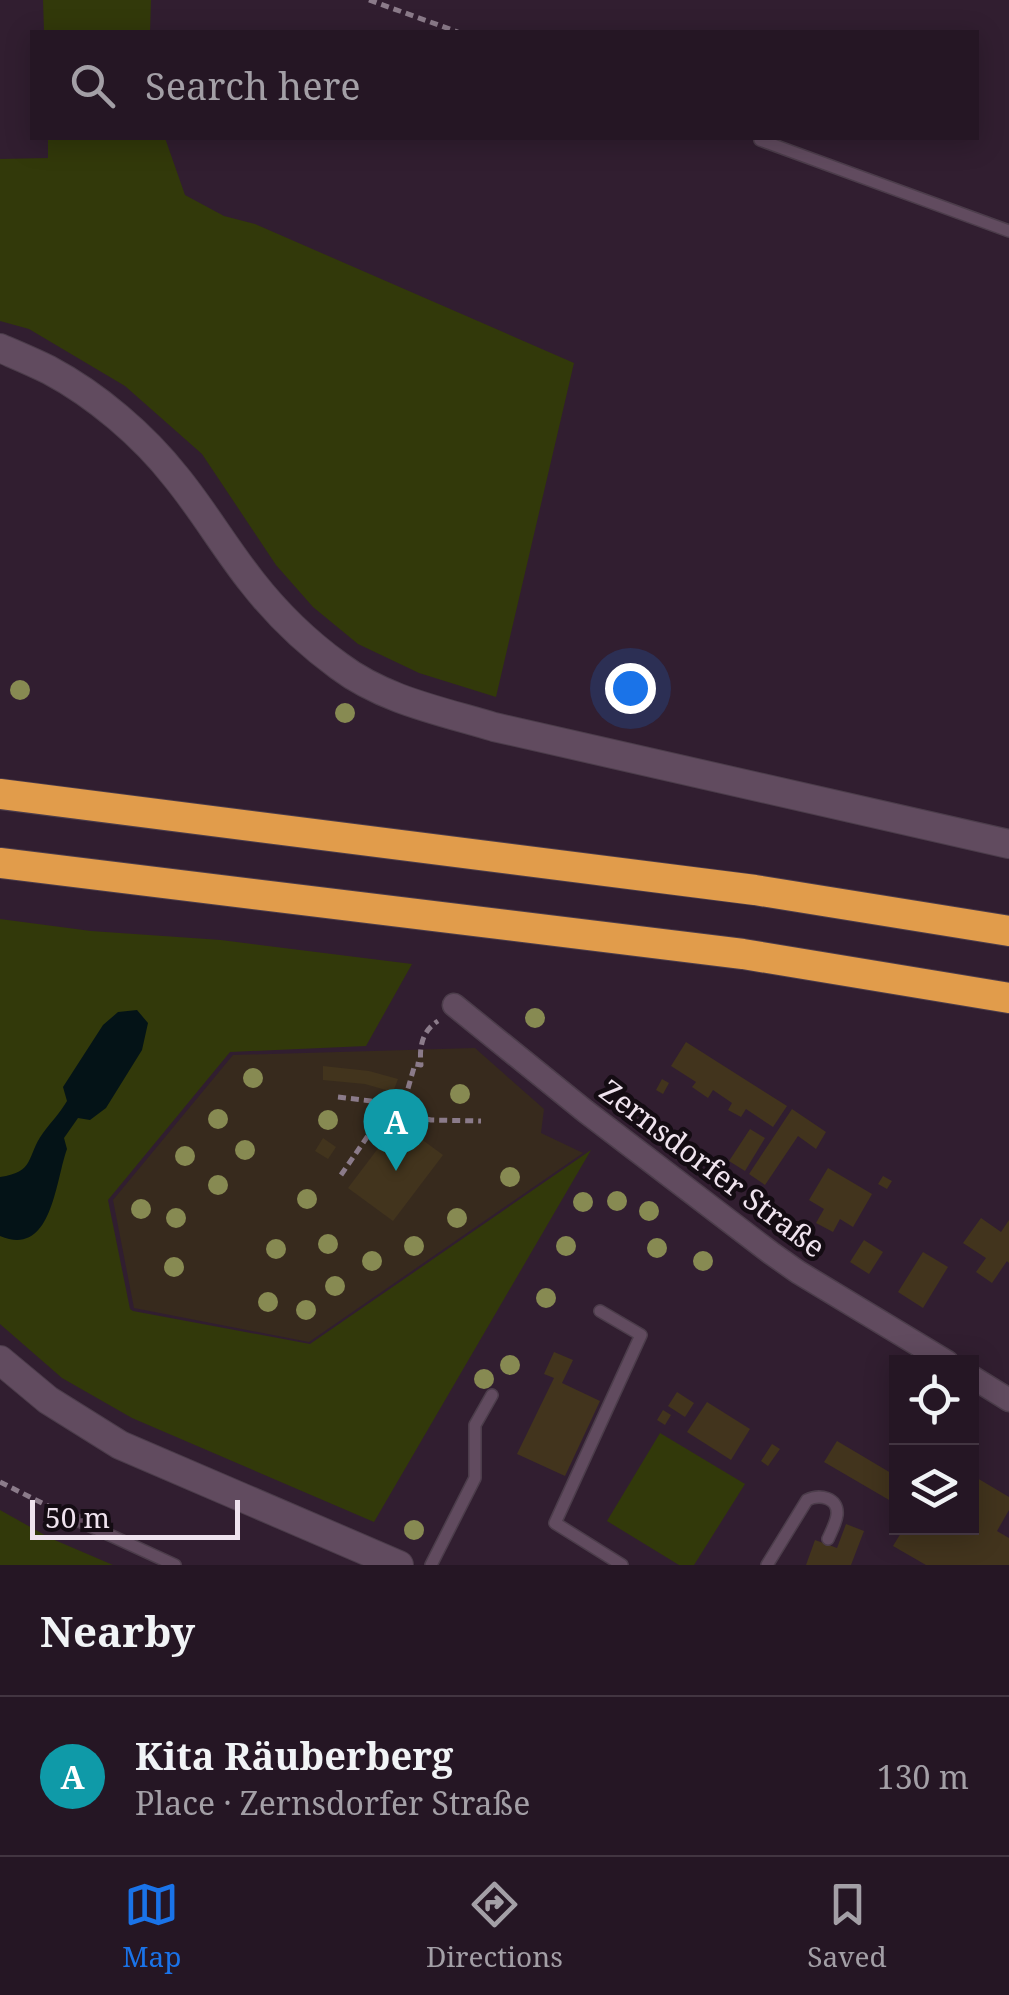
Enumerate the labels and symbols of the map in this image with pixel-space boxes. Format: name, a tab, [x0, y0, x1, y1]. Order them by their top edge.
your location	[605, 663, 656, 714]
street label: Zernsdorfer Straße	[592, 1070, 834, 1266]
pin: A	[364, 1088, 428, 1171]
scale bar	[30, 1495, 240, 1540]

